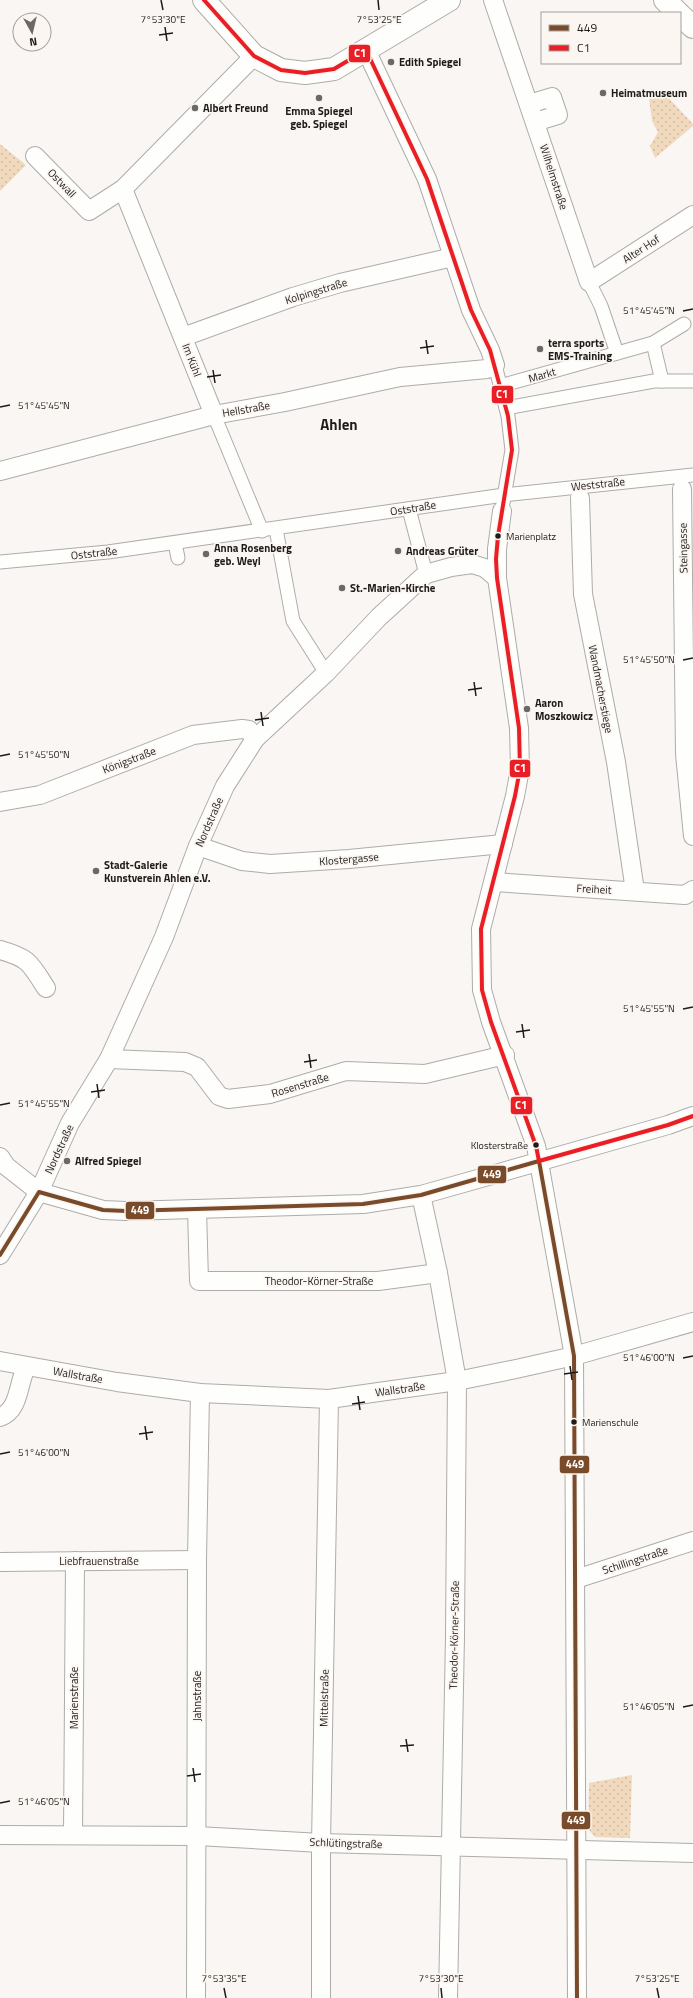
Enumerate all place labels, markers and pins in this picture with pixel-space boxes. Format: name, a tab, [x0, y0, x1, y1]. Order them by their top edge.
place label: Edith Spiegel	[399, 54, 461, 70]
marker: Edith Spiegel	[386, 57, 396, 67]
place label: Heimatmuseum	[611, 85, 687, 101]
marker: Heimatmuseum	[598, 88, 608, 98]
marker: Emma Spiegel geb. Spiegel	[314, 93, 324, 103]
place label: Albert Freund	[203, 100, 268, 116]
marker: Albert Freund	[190, 103, 200, 113]
place label: Emma Spiegel geb. Spiegel	[285, 103, 353, 132]
place label: terra sports EMS-Training	[548, 335, 612, 364]
marker: terra sports EMS-Training	[535, 344, 545, 354]
place label: Marienplatz	[506, 529, 557, 544]
marker: Marienplatz	[493, 531, 503, 541]
place label: Anna Rosenberg geb. Weyl	[214, 540, 292, 569]
place label: Andreas Grüter	[406, 543, 478, 559]
marker: Andreas Grüter	[393, 546, 403, 556]
marker: Anna Rosenberg geb. Weyl	[201, 549, 211, 559]
place label: St.-Marien-Kirche	[350, 580, 436, 596]
marker: St.-Marien-Kirche	[337, 583, 347, 593]
place label: Aaron Moszkowicz	[535, 695, 593, 724]
marker: Aaron Moszkowicz	[522, 704, 532, 714]
place label: Stadt-Galerie Kunstverein Ahlen e.V.	[104, 857, 211, 886]
marker: Stadt-Galerie Kunstverein Ahlen e.V.	[91, 866, 101, 876]
place label: Klosterstraße	[471, 1138, 528, 1153]
marker: Klosterstraße	[531, 1140, 541, 1150]
place label: Alfred Spiegel	[75, 1153, 142, 1169]
marker: Alfred Spiegel	[62, 1156, 72, 1166]
place label: Marienschule	[582, 1415, 639, 1430]
marker: Marienschule	[569, 1417, 579, 1427]

